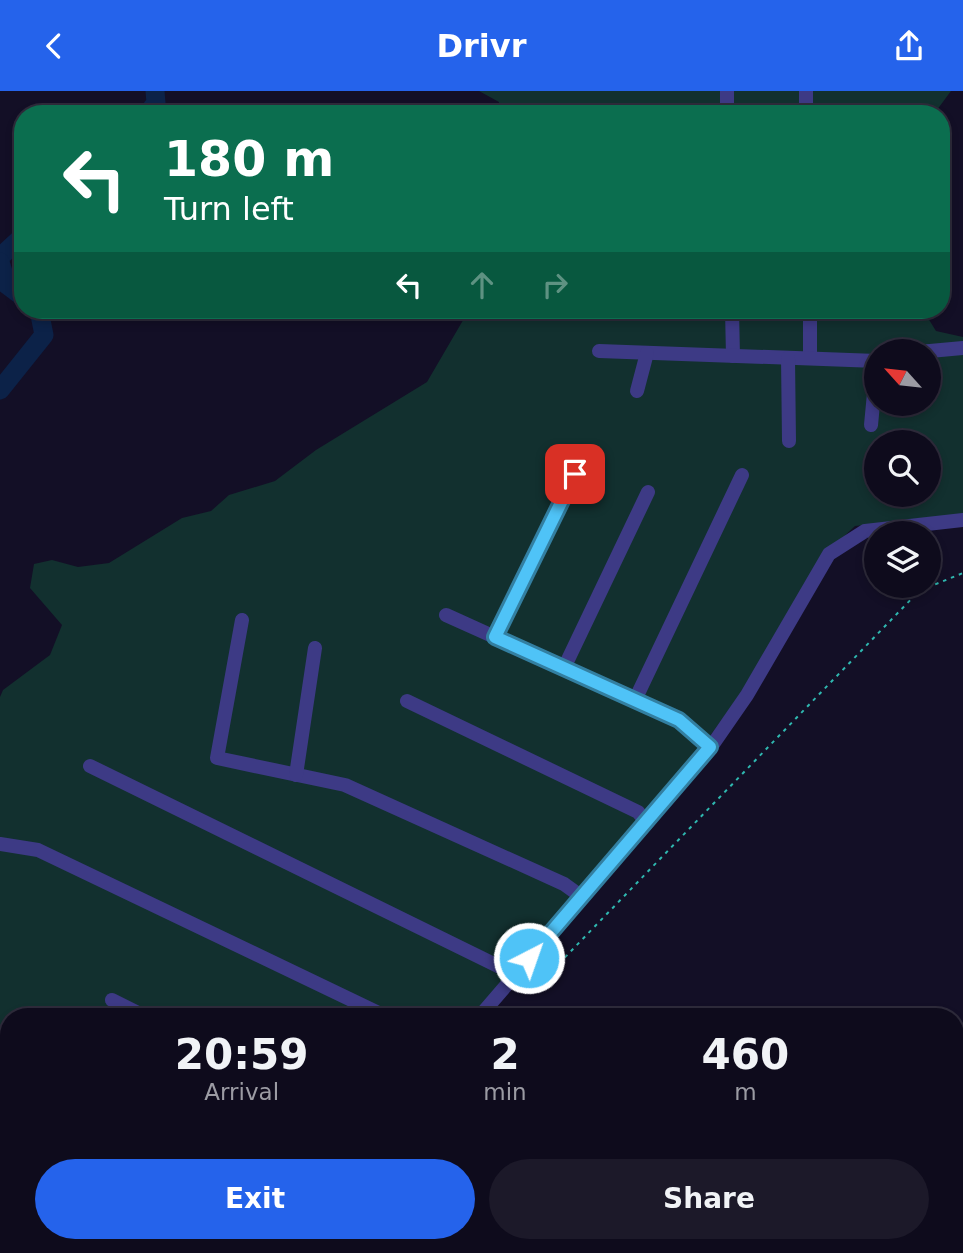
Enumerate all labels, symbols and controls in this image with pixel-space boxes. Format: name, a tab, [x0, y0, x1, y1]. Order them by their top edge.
icon: back	[35, 27, 73, 65]
text: Drivr	[437, 27, 526, 65]
icon: share	[890, 27, 928, 65]
text: 180 m	[164, 131, 334, 188]
icon: left	[49, 133, 140, 224]
text: Turn left	[164, 190, 294, 228]
icon: left	[390, 266, 428, 304]
icon: ahead	[463, 266, 501, 304]
icon: right	[536, 266, 574, 304]
north arrow	[864, 339, 942, 417]
map controls	[864, 339, 941, 598]
button: search	[864, 430, 941, 507]
pin	[545, 444, 605, 504]
icon: arrive	[556, 455, 594, 493]
button: layers	[864, 521, 941, 598]
position arrow	[492, 921, 566, 995]
text: 20:59	[175, 1030, 309, 1079]
text: 2	[490, 1030, 520, 1079]
text: 460	[702, 1030, 789, 1079]
text: Arrival	[204, 1079, 279, 1105]
text: min	[483, 1079, 527, 1105]
text: m	[734, 1079, 757, 1105]
button: Exit	[35, 1159, 475, 1239]
button: Share	[489, 1159, 929, 1239]

